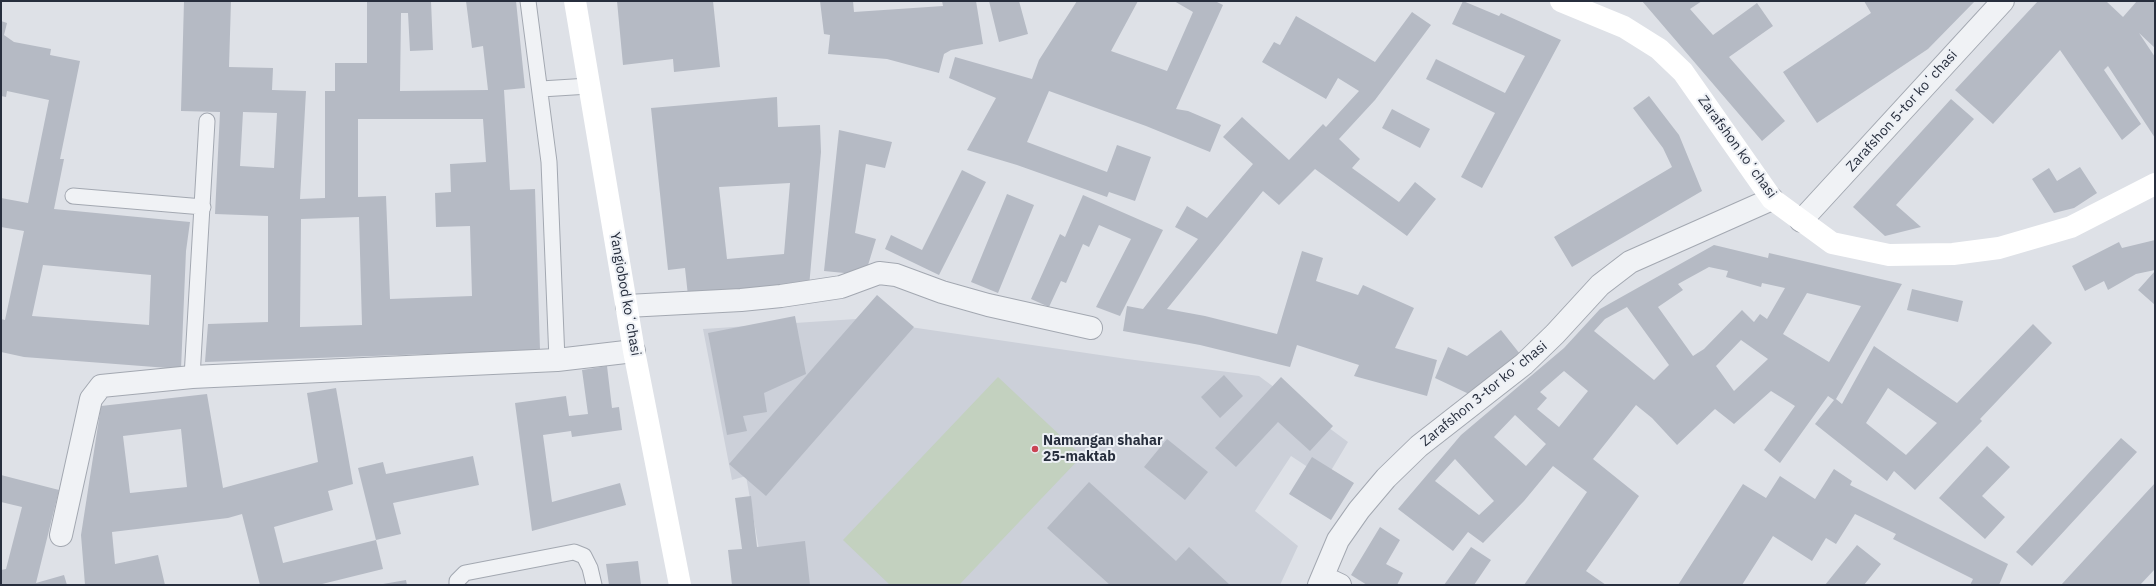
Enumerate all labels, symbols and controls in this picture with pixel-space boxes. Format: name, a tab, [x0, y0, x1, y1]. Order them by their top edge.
street label: Zarafshon 5-tor koʻchasi	[1843, 47, 1961, 175]
street label: Zarafshon koʻchasi	[1694, 92, 1780, 202]
street label: Yangiobod koʻchasi	[606, 231, 644, 357]
street label: Zarafshon 3-tor koʻchasi	[1417, 338, 1551, 450]
place label: Namangan shahar 25-maktab	[1043, 433, 1163, 466]
marker: Namangan shahar 25-maktab	[1030, 444, 1040, 454]

